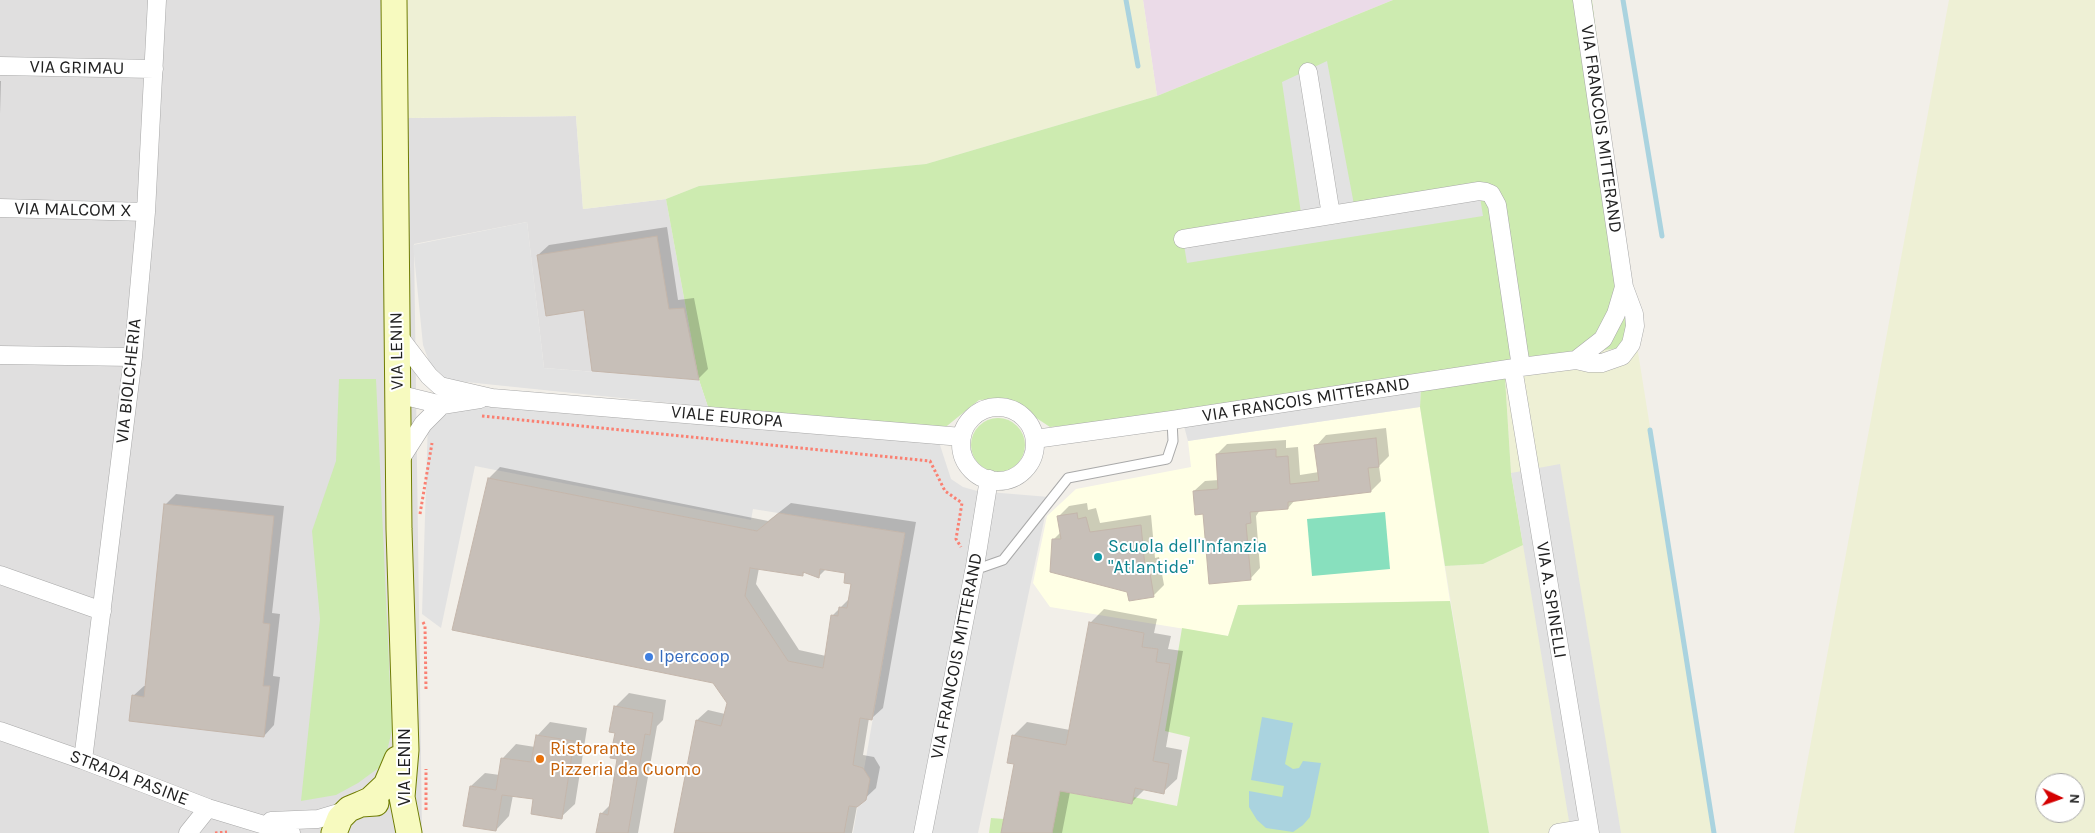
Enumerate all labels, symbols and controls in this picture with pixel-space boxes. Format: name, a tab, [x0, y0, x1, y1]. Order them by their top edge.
street label: VIA FRANCOIS MITTERAND	[1576, 24, 1626, 234]
street label: VIA GRIMAU	[29, 56, 125, 80]
street label: VIA MALCOM X	[14, 198, 132, 222]
street label: VIA LENIN	[386, 312, 408, 390]
street label: VIA BIOLCHERIA	[112, 317, 146, 445]
street label: VIA FRANCOIS MITTERAND	[1201, 373, 1411, 427]
street label: VIALE EUROPA	[670, 401, 784, 433]
place label: Scuola dell'Infanzia "Atlantide"	[1108, 536, 1267, 578]
street label: VIA A. SPINELLI	[1531, 540, 1571, 660]
street label: VIA FRANCOIS MITTERAND	[926, 551, 988, 761]
marker: Scuola dell'Infanzia "Atlantide"	[1092, 551, 1104, 563]
place label: Ipercoop	[659, 646, 730, 668]
marker: Ipercoop	[643, 651, 655, 663]
street label: VIA LENIN	[394, 728, 416, 806]
place label: Ristorante Pizzeria da Cuomo	[550, 738, 701, 781]
street label: STRADA PASINE	[66, 745, 192, 811]
marker: Ristorante Pizzeria da Cuomo	[534, 753, 546, 765]
north arrow	[2035, 773, 2085, 823]
text: N	[2066, 793, 2083, 804]

